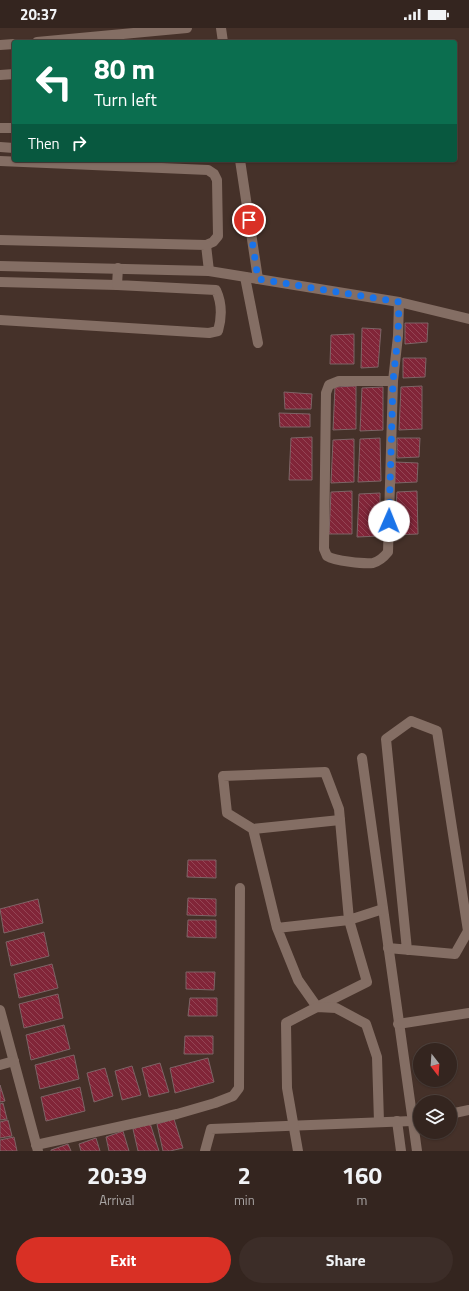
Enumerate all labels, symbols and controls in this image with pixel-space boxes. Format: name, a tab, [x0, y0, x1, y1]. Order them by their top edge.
text: 20:37	[20, 3, 57, 26]
text: 80 m	[94, 47, 155, 90]
icon: left	[28, 56, 80, 108]
text: Turn left	[94, 86, 157, 113]
text: Then	[28, 132, 60, 155]
icon: right	[68, 132, 90, 154]
pin	[232, 203, 266, 237]
icon: arrive	[238, 209, 260, 231]
position arrow	[368, 500, 410, 542]
north arrow	[413, 1043, 457, 1087]
map controls	[413, 1043, 457, 1139]
button: layers	[413, 1095, 457, 1139]
text: 20:39	[87, 1157, 147, 1193]
text: 2	[238, 1157, 251, 1193]
text: 160	[342, 1157, 382, 1193]
text: Arrival	[99, 1190, 135, 1210]
text: min	[234, 1190, 255, 1210]
text: m	[356, 1190, 367, 1210]
button: Exit	[16, 1237, 231, 1283]
button: Share	[239, 1237, 453, 1283]

